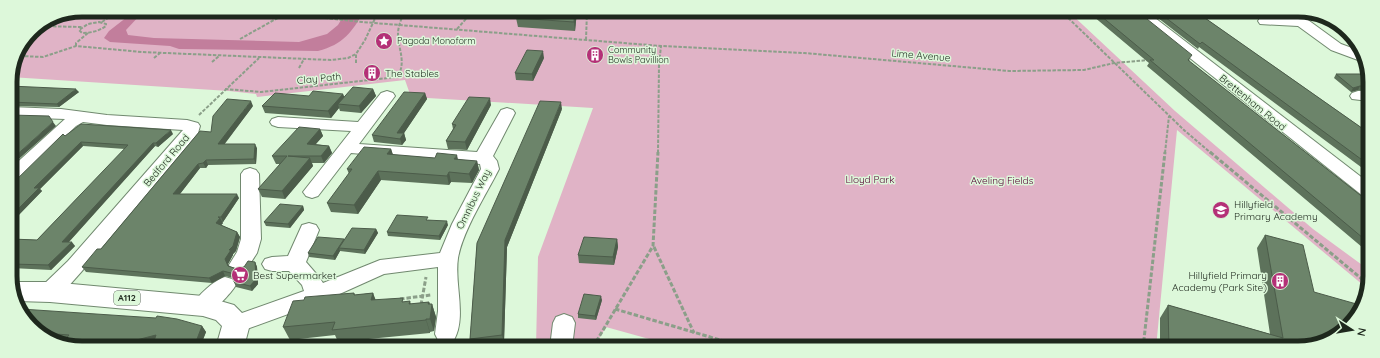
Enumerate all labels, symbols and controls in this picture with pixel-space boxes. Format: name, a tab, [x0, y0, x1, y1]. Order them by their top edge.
place icon: Pagoda Monoform	[374, 31, 394, 51]
place label: Pagoda Monoform	[397, 35, 476, 46]
place label: Community Bowls Pavillion	[608, 44, 669, 65]
building icon: Community Bowls Pavillion	[585, 45, 605, 65]
street label: Lime Avenue	[891, 46, 951, 65]
building icon: The Stables	[362, 63, 382, 83]
place label: The Stables	[385, 67, 439, 80]
street label: Clay Path	[296, 70, 342, 87]
street label: Brettenham Road	[1217, 71, 1289, 133]
street label: Bedford Road	[141, 131, 192, 189]
street label: Omnibus Way	[453, 167, 494, 231]
park label: Lloyd Park	[845, 173, 895, 186]
park label: Aveling Fields	[971, 174, 1034, 187]
place label: Hillyfield Primary Academy	[1234, 198, 1318, 223]
school or university icon: Hillyfield Primary Academy	[1211, 200, 1231, 220]
supermarket icon: Best Supermarket	[230, 265, 250, 285]
place label: Best Supermarket	[253, 269, 337, 282]
place label: Hillyfield Primary Academy (Park Site)	[1172, 269, 1267, 294]
building icon: Hillyfield Primary Academy (Park Site)	[1270, 271, 1290, 291]
road number: A112	[114, 291, 140, 305]
north arrow	[1332, 310, 1372, 350]
text: N	[1354, 327, 1369, 337]

